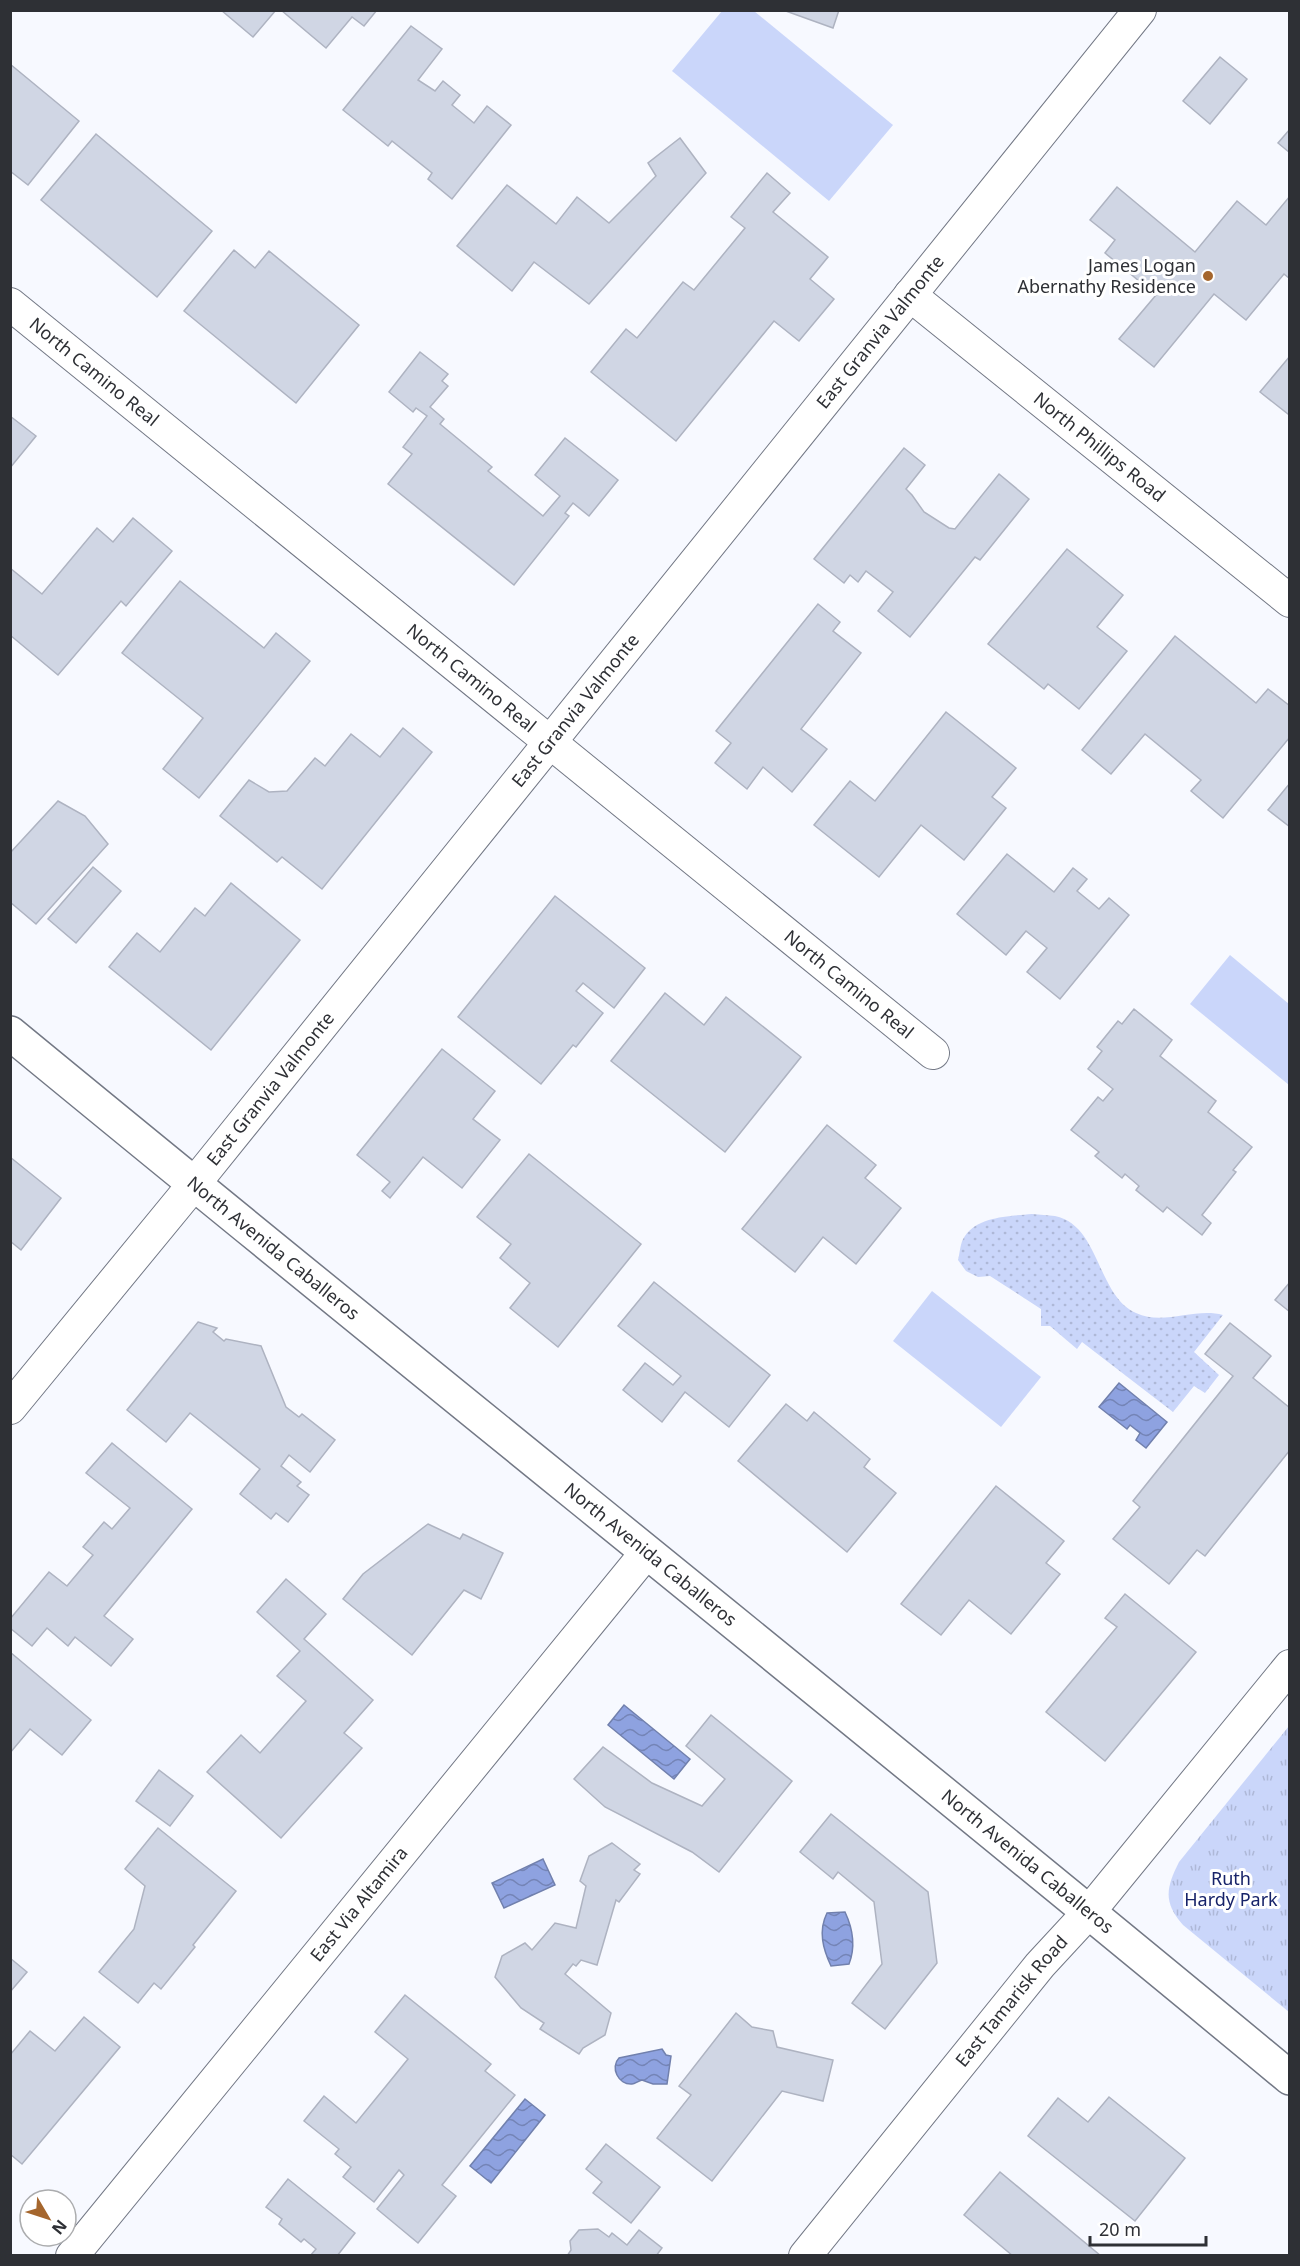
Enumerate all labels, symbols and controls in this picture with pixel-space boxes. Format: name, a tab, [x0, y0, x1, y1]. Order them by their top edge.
street label: East Granvia Valmonte	[811, 250, 949, 413]
place label: James Logan Abernathy Residence	[1017, 253, 1196, 298]
marker: James Logan Abernathy Residence	[1201, 269, 1215, 283]
street label: North Camino Real	[25, 311, 164, 431]
street label: North Phillips Road	[1029, 386, 1171, 507]
street label: North Camino Real	[402, 618, 542, 737]
street label: East Granvia Valmonte	[506, 628, 644, 792]
street label: North Camino Real	[780, 924, 919, 1044]
street label: East Granvia Valmonte	[201, 1007, 339, 1170]
street label: North Avenida Caballeros	[183, 1170, 365, 1325]
street label: North Avenida Caballeros	[560, 1477, 742, 1631]
street label: North Avenida Caballeros	[937, 1783, 1119, 1938]
street label: East Via Altamira	[304, 1841, 412, 1966]
park label: Ruth Hardy Park	[1184, 1866, 1278, 1911]
street label: East Tamarisk Road	[949, 1930, 1072, 2071]
north arrow	[18, 2188, 78, 2248]
scale bar	[1090, 2209, 1206, 2247]
text: N	[47, 2215, 72, 2239]
text: 20 m	[1099, 2217, 1141, 2241]

